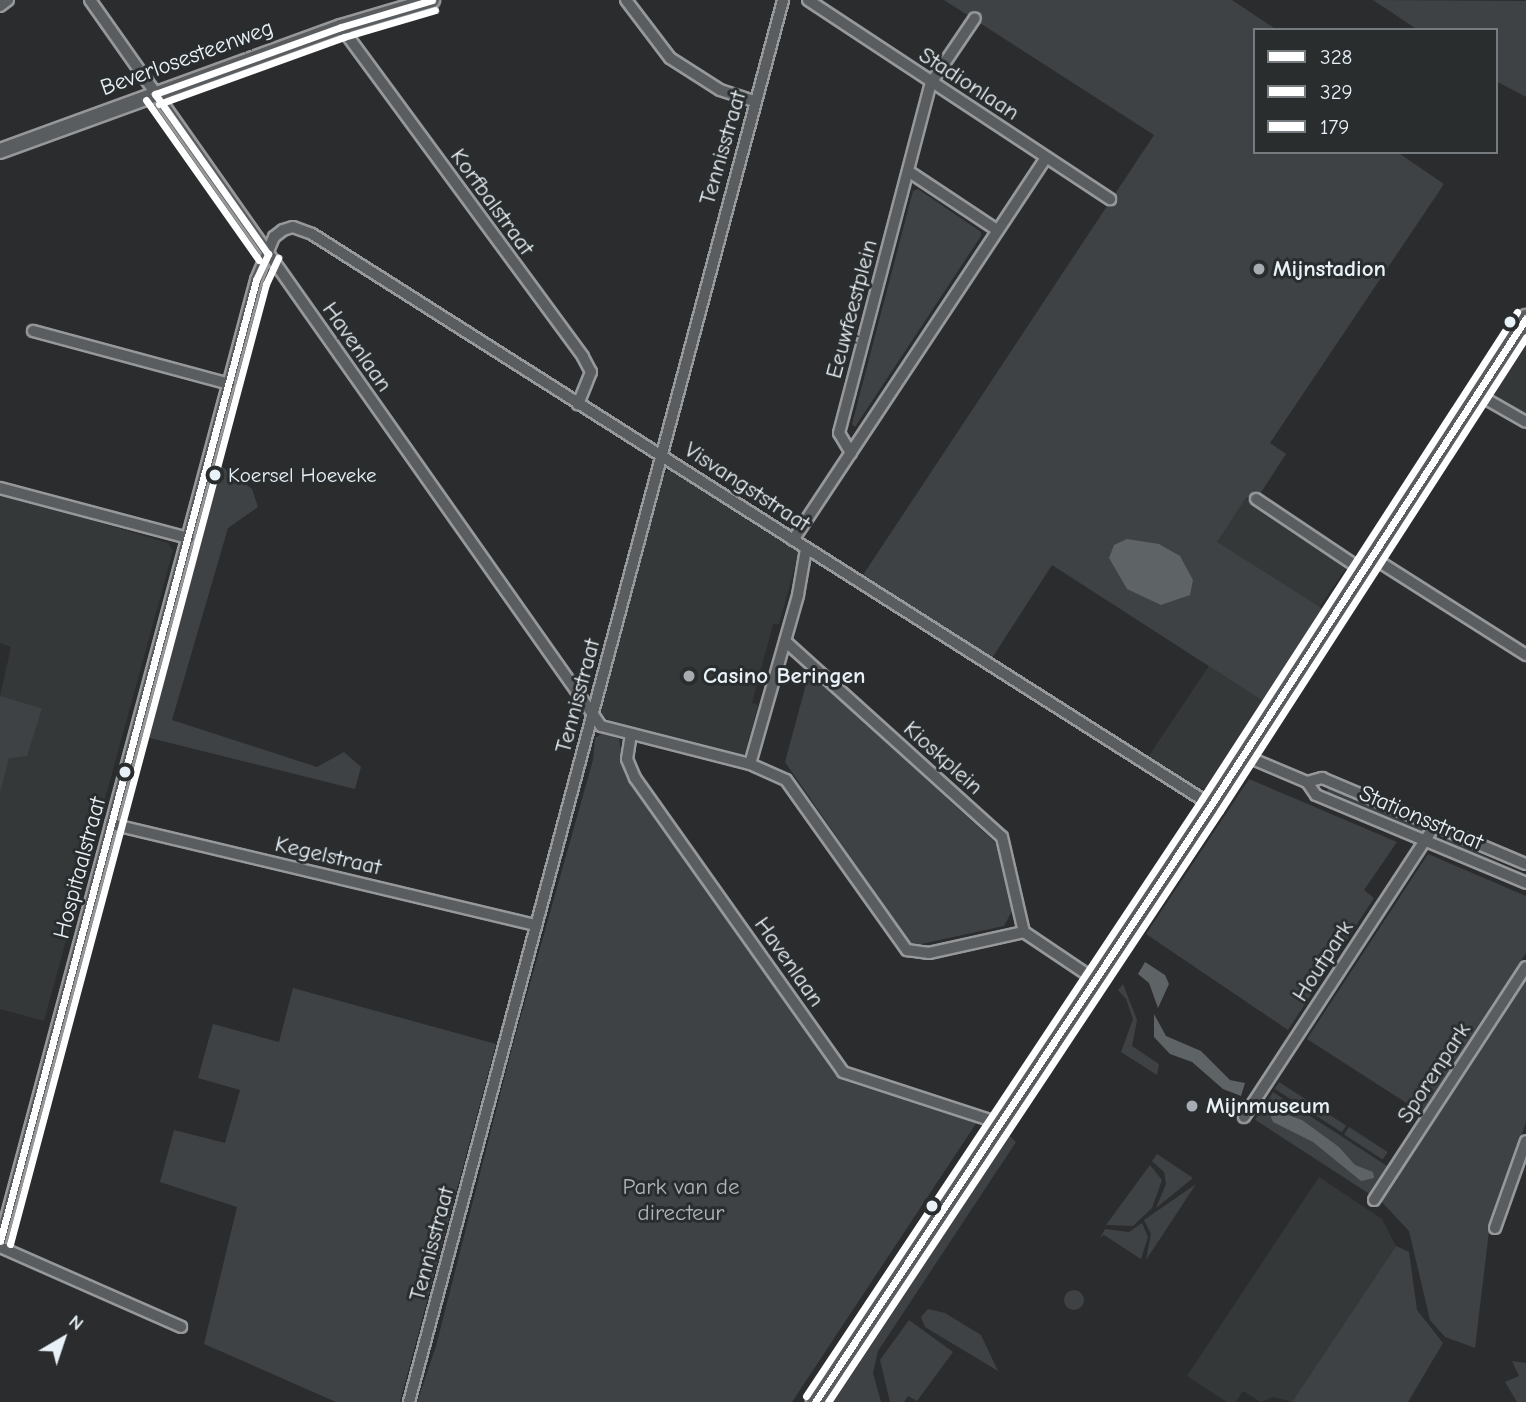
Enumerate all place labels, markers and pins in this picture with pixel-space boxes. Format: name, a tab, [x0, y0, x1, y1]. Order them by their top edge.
place label: Mijnstadion	[1273, 255, 1386, 283]
marker: Mijnstadion	[1251, 261, 1267, 277]
unlabelled marker	[1503, 315, 1517, 329]
place label: Koersel Hoeveke	[228, 462, 376, 488]
marker: Koersel Hoeveke	[208, 468, 222, 482]
place label: Casino Beringen	[703, 662, 866, 690]
marker: Casino Beringen	[681, 668, 697, 684]
unlabelled marker	[118, 765, 132, 779]
place label: Mijnmuseum	[1206, 1092, 1330, 1120]
marker: Mijnmuseum	[1184, 1098, 1200, 1114]
unlabelled marker	[925, 1199, 939, 1213]

